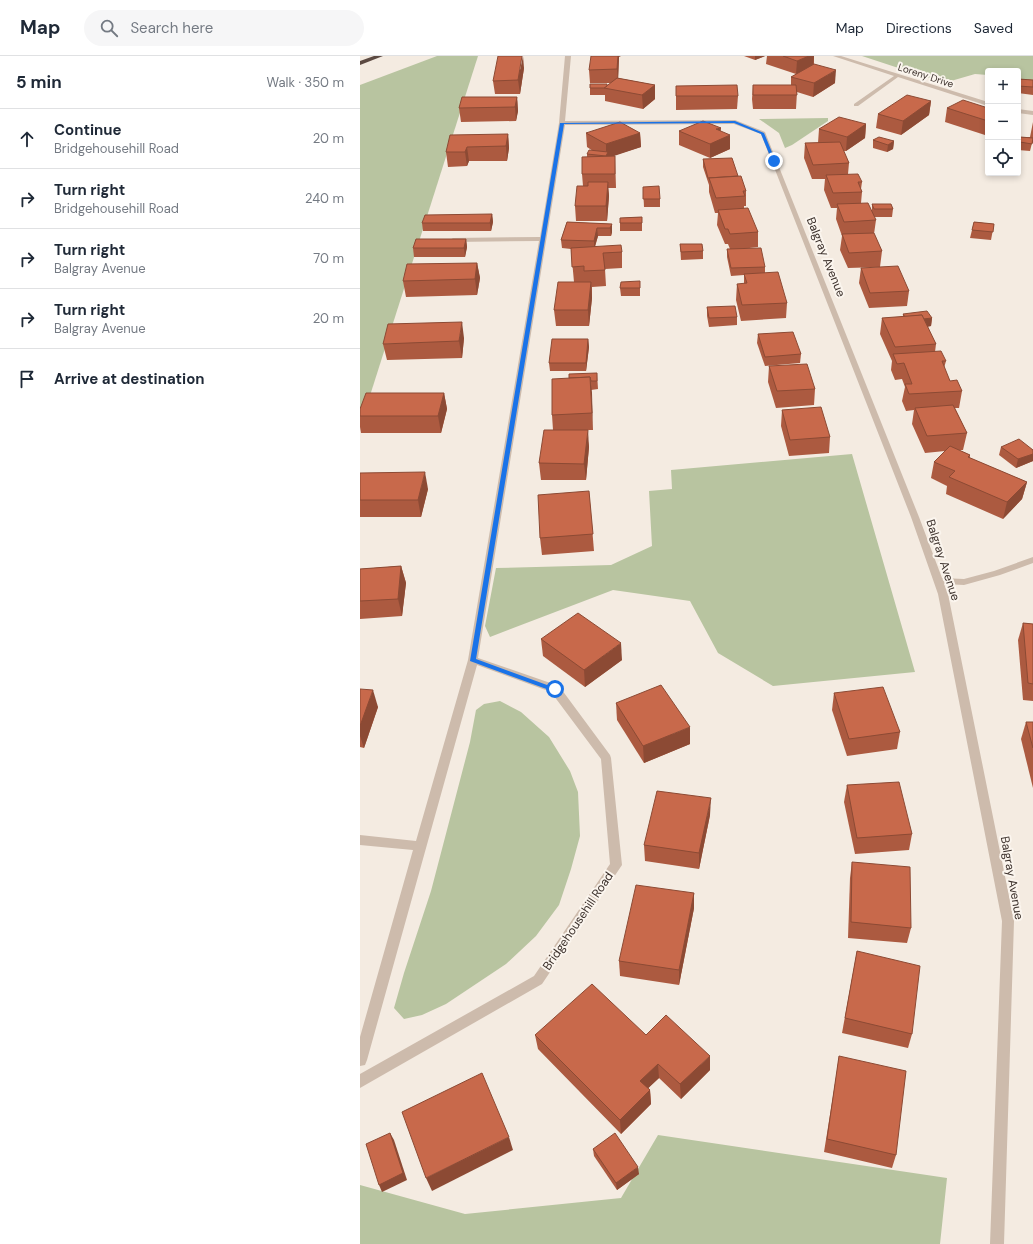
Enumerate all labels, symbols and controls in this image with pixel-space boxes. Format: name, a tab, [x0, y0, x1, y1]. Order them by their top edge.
search box	[84, 10, 364, 46]
text: Map	[20, 15, 60, 40]
icon: search	[98, 17, 120, 39]
text: Search here	[130, 18, 213, 38]
text: Map	[836, 19, 864, 37]
text: Directions	[886, 19, 952, 37]
text: Saved	[974, 19, 1013, 37]
street label: Loreny Drive	[896, 60, 956, 91]
map controls	[985, 68, 1021, 176]
button: +	[985, 68, 1021, 104]
text: 5 min	[16, 71, 62, 93]
text: Walk · 350 m	[266, 74, 344, 91]
button: −	[985, 104, 1021, 140]
text: Continue	[54, 120, 122, 140]
icon: ahead	[16, 128, 38, 150]
text: 20 m	[313, 130, 344, 147]
text: Bridgehousehill Road	[54, 140, 179, 157]
button: locate	[985, 140, 1021, 176]
route end	[765, 152, 783, 170]
text: Turn right	[54, 180, 125, 200]
icon: right	[16, 188, 38, 210]
text: 240 m	[305, 190, 344, 207]
text: Bridgehousehill Road	[54, 200, 179, 217]
street label: Balgray Avenue	[803, 215, 849, 299]
text: Turn right	[54, 240, 125, 260]
icon: right	[16, 248, 38, 270]
text: 70 m	[313, 250, 344, 267]
text: Balgray Avenue	[54, 260, 146, 277]
text: Turn right	[54, 300, 125, 320]
icon: right	[16, 308, 38, 330]
text: 20 m	[313, 310, 344, 327]
text: Balgray Avenue	[54, 320, 146, 337]
icon: arrive	[16, 368, 38, 390]
text: Arrive at destination	[54, 369, 205, 389]
street label: Balgray Avenue	[922, 517, 964, 603]
route start	[546, 680, 564, 698]
street label: Balgray Avenue	[997, 835, 1027, 921]
street label: Bridgehousehill Road	[539, 869, 617, 973]

